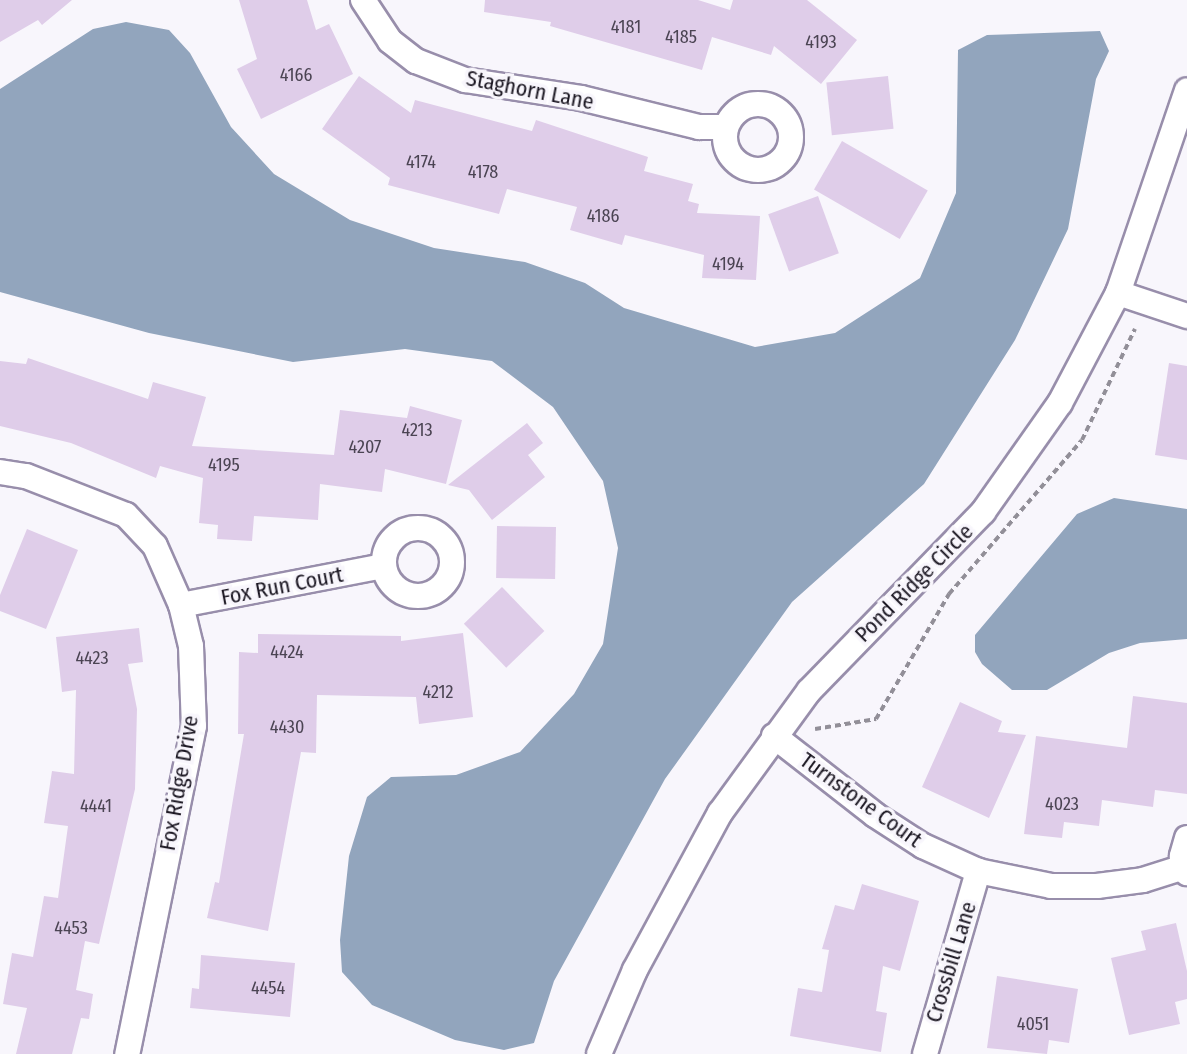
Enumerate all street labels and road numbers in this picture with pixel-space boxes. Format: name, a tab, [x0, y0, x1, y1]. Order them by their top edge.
street label: Staghorn Lane	[464, 65, 596, 115]
street label: Pond Ridge Circle	[849, 518, 979, 648]
street label: Fox Run Court	[219, 561, 345, 611]
street label: Fox Ridge Drive	[154, 713, 204, 853]
street label: Turnstone Court	[795, 747, 927, 853]
street label: Crossbill Lane	[920, 898, 982, 1026]

